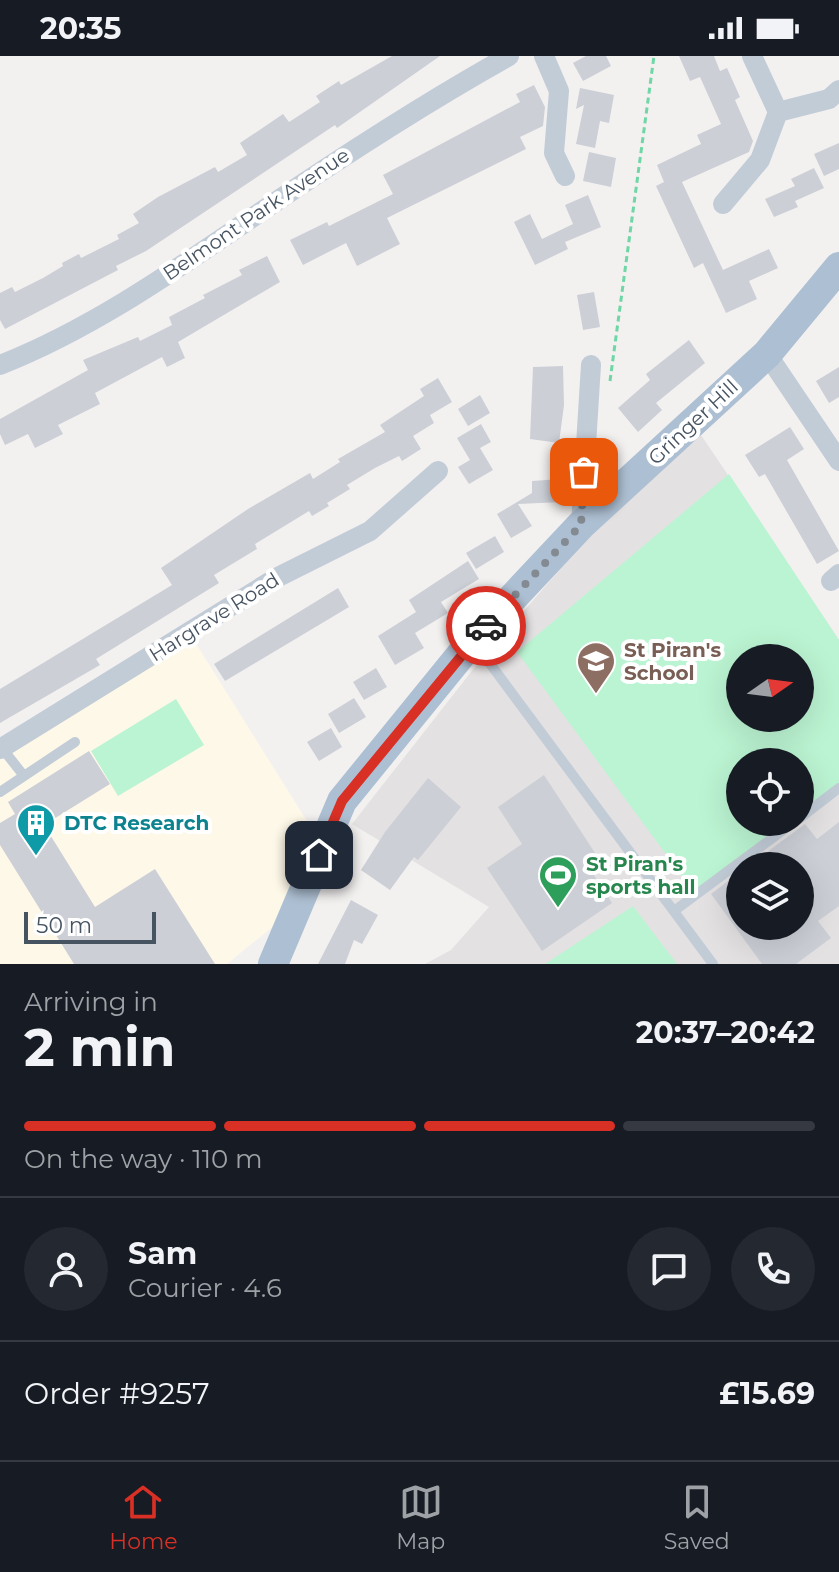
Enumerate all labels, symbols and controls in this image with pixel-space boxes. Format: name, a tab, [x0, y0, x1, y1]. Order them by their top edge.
text: 20:35	[40, 10, 121, 47]
street label: Belmont Park Avenue	[158, 143, 354, 285]
street label: Gringer Hill	[643, 374, 743, 470]
pin	[550, 438, 618, 506]
icon: bag	[562, 450, 606, 494]
street label: Hargrave Road	[145, 567, 283, 667]
courier	[446, 586, 526, 666]
icon: car	[464, 604, 508, 648]
place label: St Piran's School	[624, 638, 721, 685]
school or university icon: St Piran's School	[575, 640, 617, 695]
north arrow	[726, 644, 814, 732]
map controls	[726, 644, 814, 940]
button: locate	[726, 748, 814, 836]
building icon: DTC Research	[15, 802, 57, 857]
place label: DTC Research	[64, 811, 209, 835]
pin	[285, 821, 353, 889]
icon: home	[297, 833, 341, 877]
place label: St Piran's sports hall	[586, 852, 696, 899]
button: layers	[726, 852, 814, 940]
sports icon: St Piran's sports hall	[537, 854, 579, 909]
scale bar	[24, 908, 156, 944]
text: 50 m	[36, 912, 92, 939]
text: Arriving in	[24, 986, 158, 1018]
text: 20:37–20:42	[636, 1014, 815, 1051]
text: 2 min	[24, 1016, 176, 1079]
text: On the way · 110 m	[24, 1143, 263, 1175]
button: person	[24, 1227, 108, 1311]
button: chat	[627, 1227, 711, 1311]
button: phone	[731, 1227, 815, 1311]
text: Sam	[128, 1235, 197, 1272]
text: Courier · 4.6	[128, 1272, 282, 1304]
text: Order #9257	[24, 1375, 210, 1412]
text: £15.69	[719, 1375, 815, 1412]
tab: Home	[109, 1480, 178, 1555]
tab: Map	[396, 1480, 445, 1555]
tab: Saved	[664, 1480, 730, 1555]

